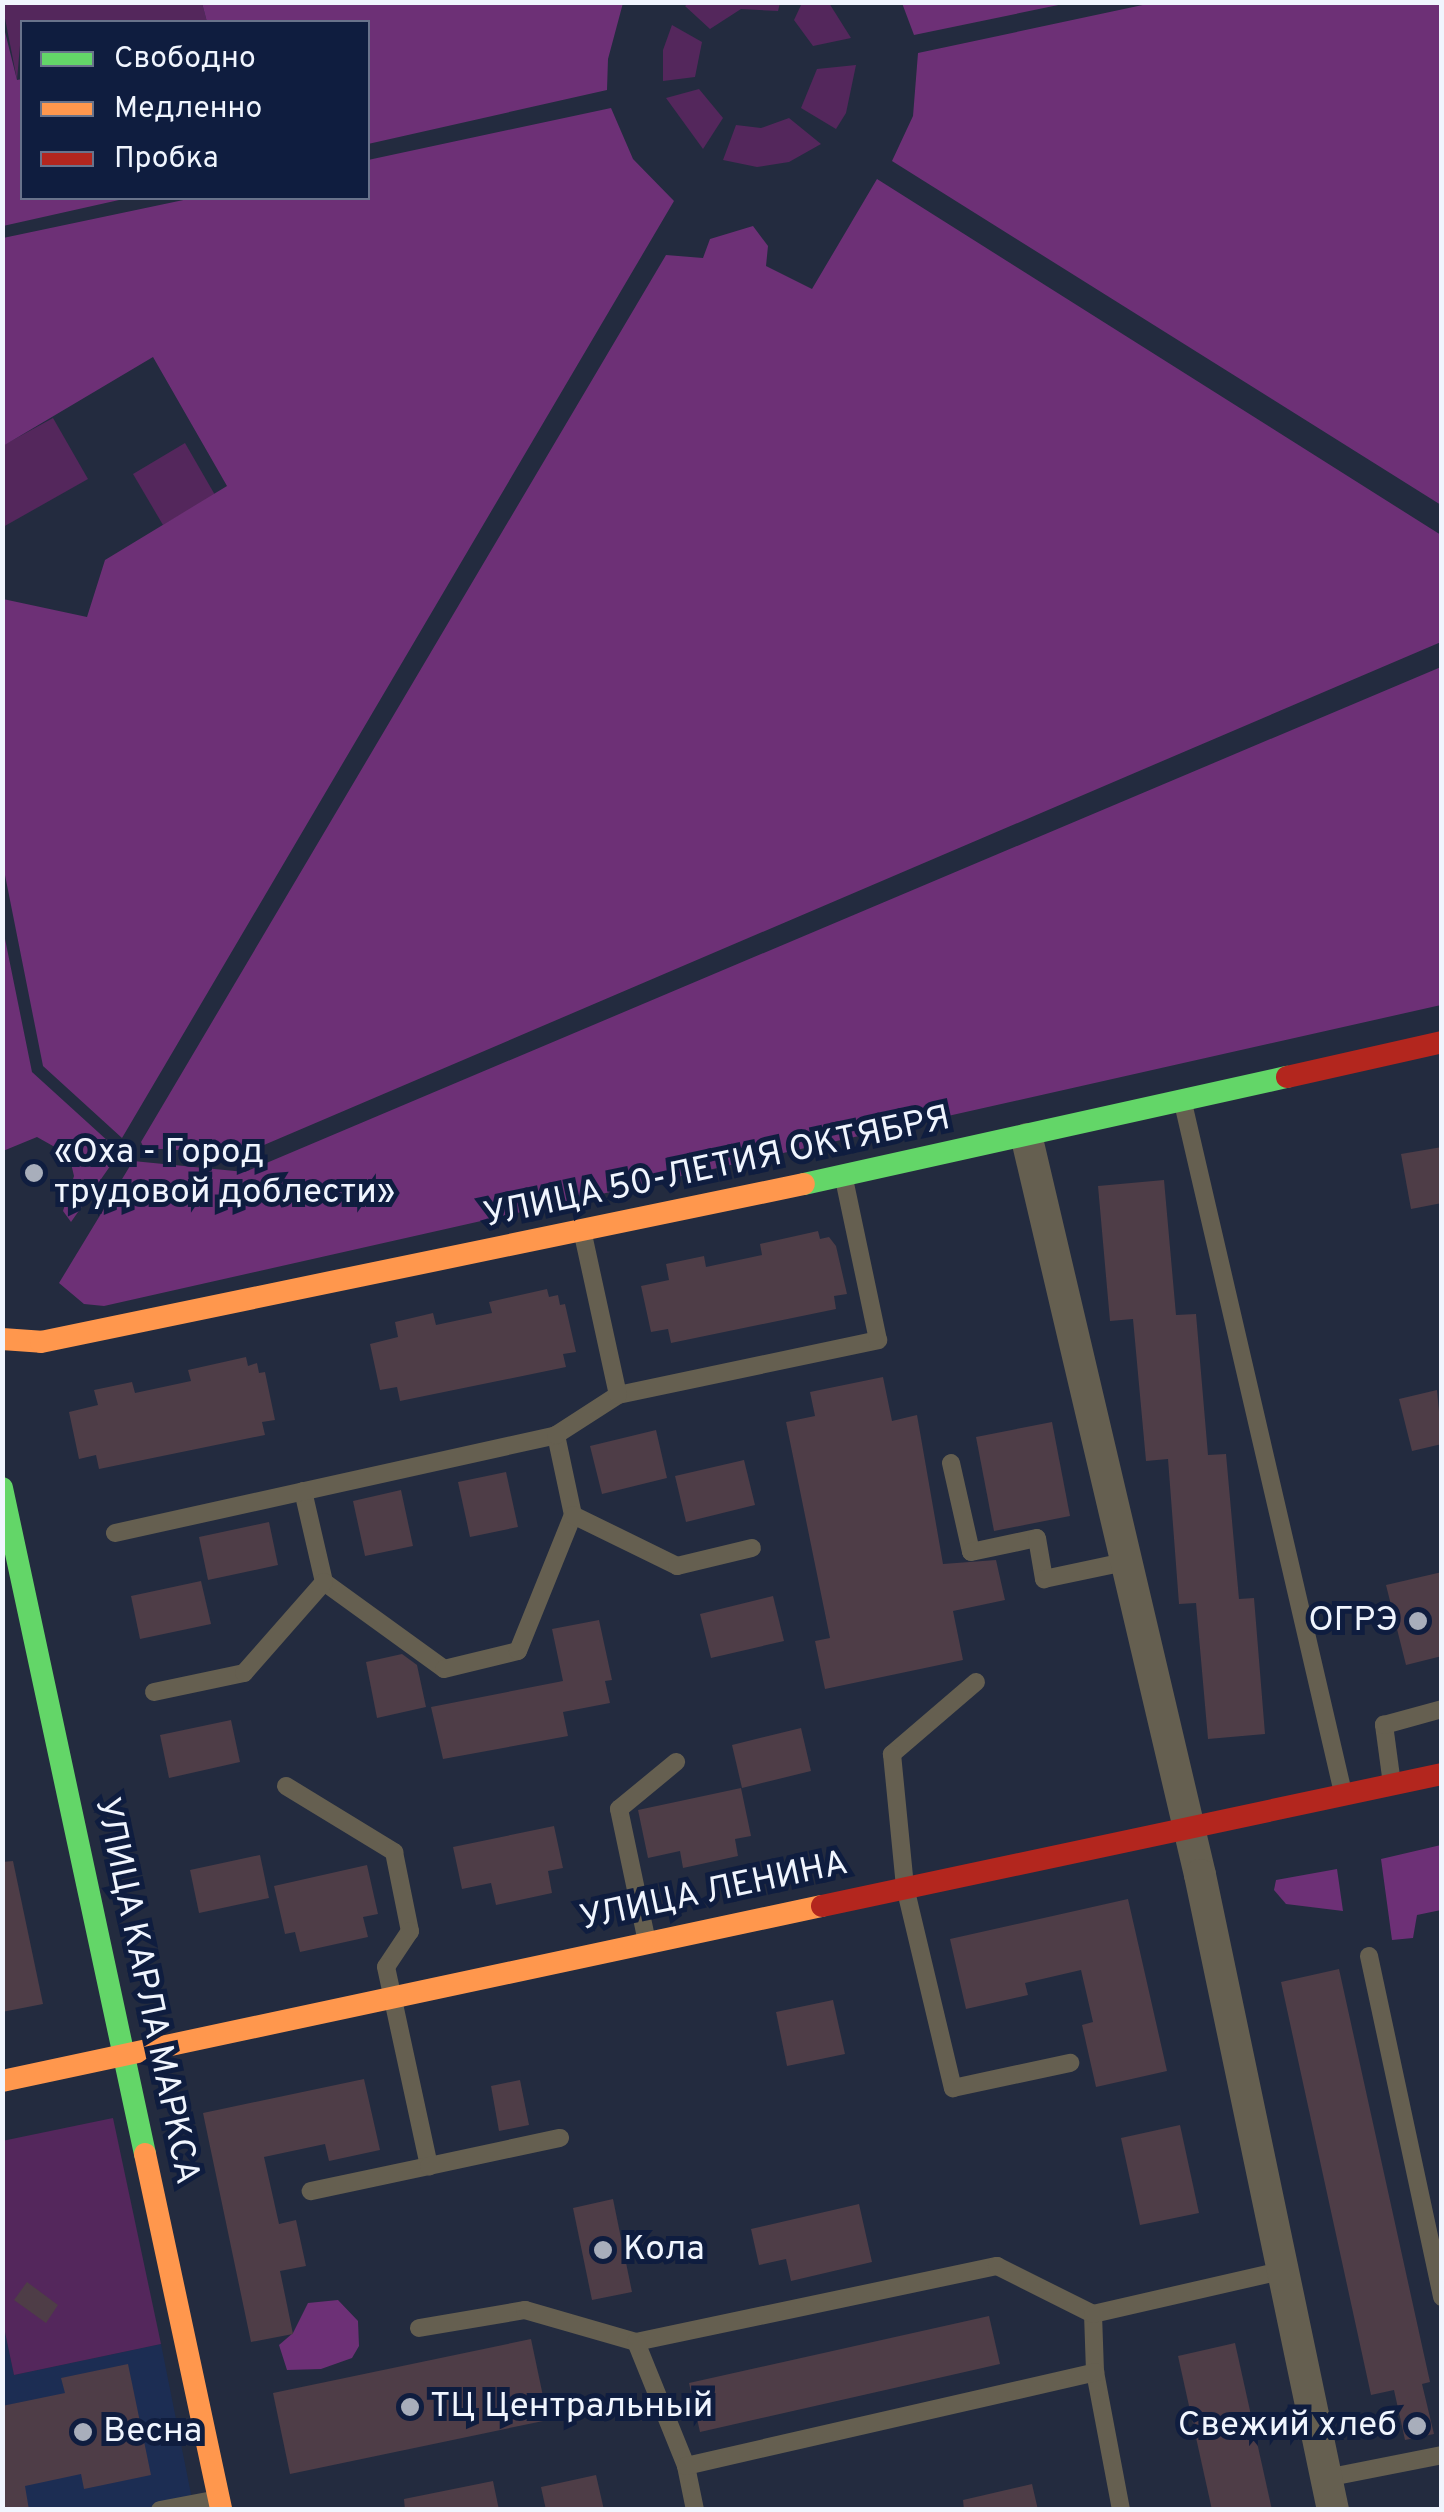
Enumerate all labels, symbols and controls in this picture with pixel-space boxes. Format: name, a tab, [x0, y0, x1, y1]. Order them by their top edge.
legend	[20, 20, 370, 200]
text: Свободно	[114, 41, 256, 78]
text: Медленно	[114, 91, 262, 128]
text: Пробка	[114, 141, 219, 178]
street label: УЛИЦА 50-ЛЕТИЯ ОКТЯБРЯ	[479, 1098, 955, 1238]
place label: «Оха - Город трудовой доблести»	[54, 1132, 395, 1214]
marker: «Оха - Город трудовой доблести»	[23, 1162, 45, 1184]
place label: ОГРЭ	[1308, 1600, 1398, 1642]
marker: ОГРЭ	[1407, 1610, 1429, 1632]
street label: УЛИЦА КАРЛА МАРКСА	[84, 1792, 208, 2190]
street label: УЛИЦА ЛЕНИНА	[576, 1843, 852, 1941]
place label: Кола	[623, 2229, 705, 2271]
marker: Кола	[592, 2239, 614, 2261]
place label: ТЦ Центральный	[430, 2386, 713, 2428]
marker: ТЦ Центральный	[399, 2396, 421, 2418]
place label: Свежий хлеб	[1178, 2405, 1397, 2447]
place label: Весна	[103, 2411, 202, 2453]
marker: Свежий хлеб	[1406, 2415, 1428, 2437]
marker: Весна	[72, 2421, 94, 2443]

